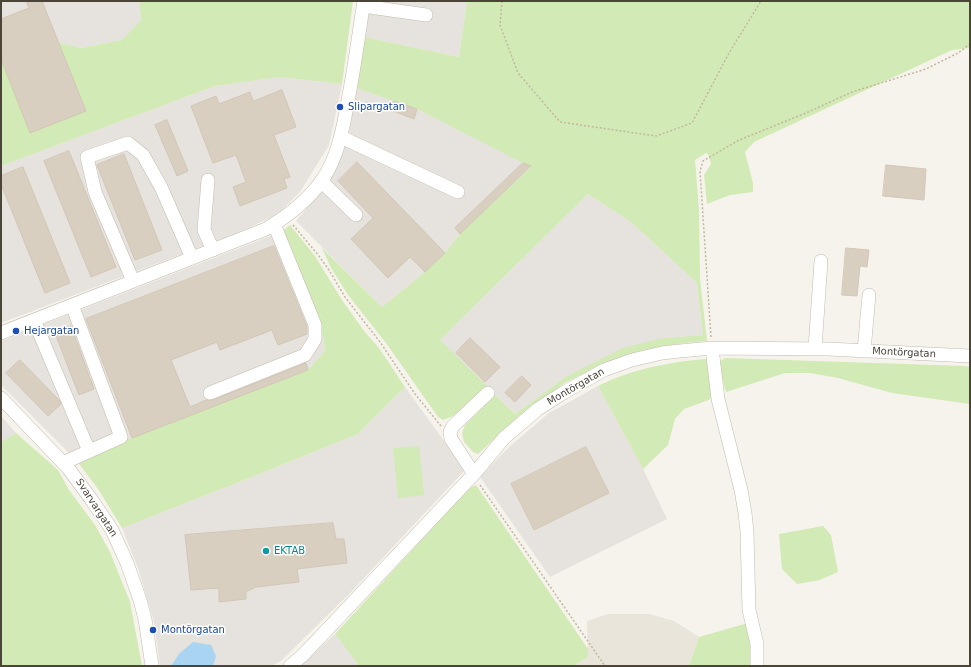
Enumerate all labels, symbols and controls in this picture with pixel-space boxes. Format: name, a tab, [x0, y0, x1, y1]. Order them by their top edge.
place label: Slipargatan	[348, 101, 405, 113]
marker: Slipargatan	[335, 102, 345, 112]
place label: Hejargatan	[24, 325, 79, 337]
marker: Hejargatan	[11, 326, 21, 336]
street label: Montörgatan	[872, 345, 936, 361]
street label: Montörgatan	[545, 366, 607, 408]
street label: Svarvargatan	[73, 476, 119, 540]
place label: EKTAB	[274, 545, 305, 557]
marker: EKTAB	[261, 546, 271, 556]
place label: Montörgatan	[161, 624, 225, 636]
marker: Montörgatan	[148, 625, 158, 635]

